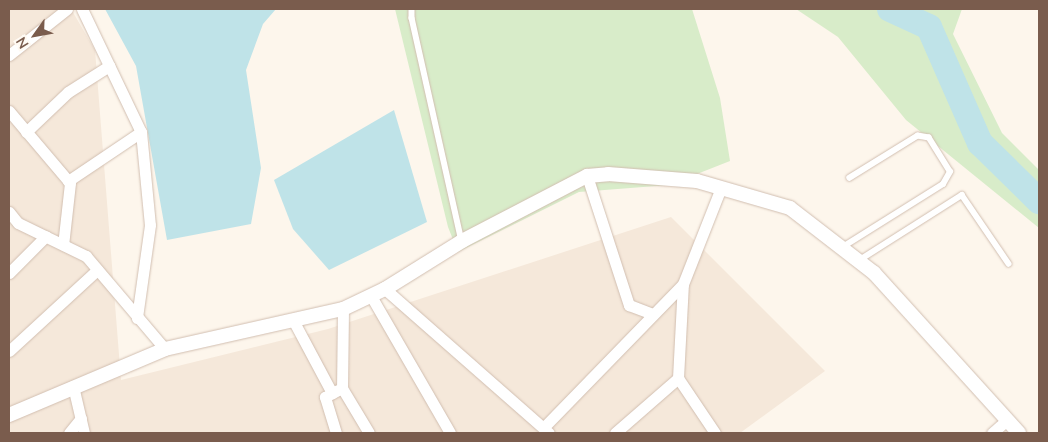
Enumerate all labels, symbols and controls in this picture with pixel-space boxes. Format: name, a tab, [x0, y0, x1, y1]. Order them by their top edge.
north arrow	[10, 10, 60, 60]
text: N	[12, 34, 33, 52]

